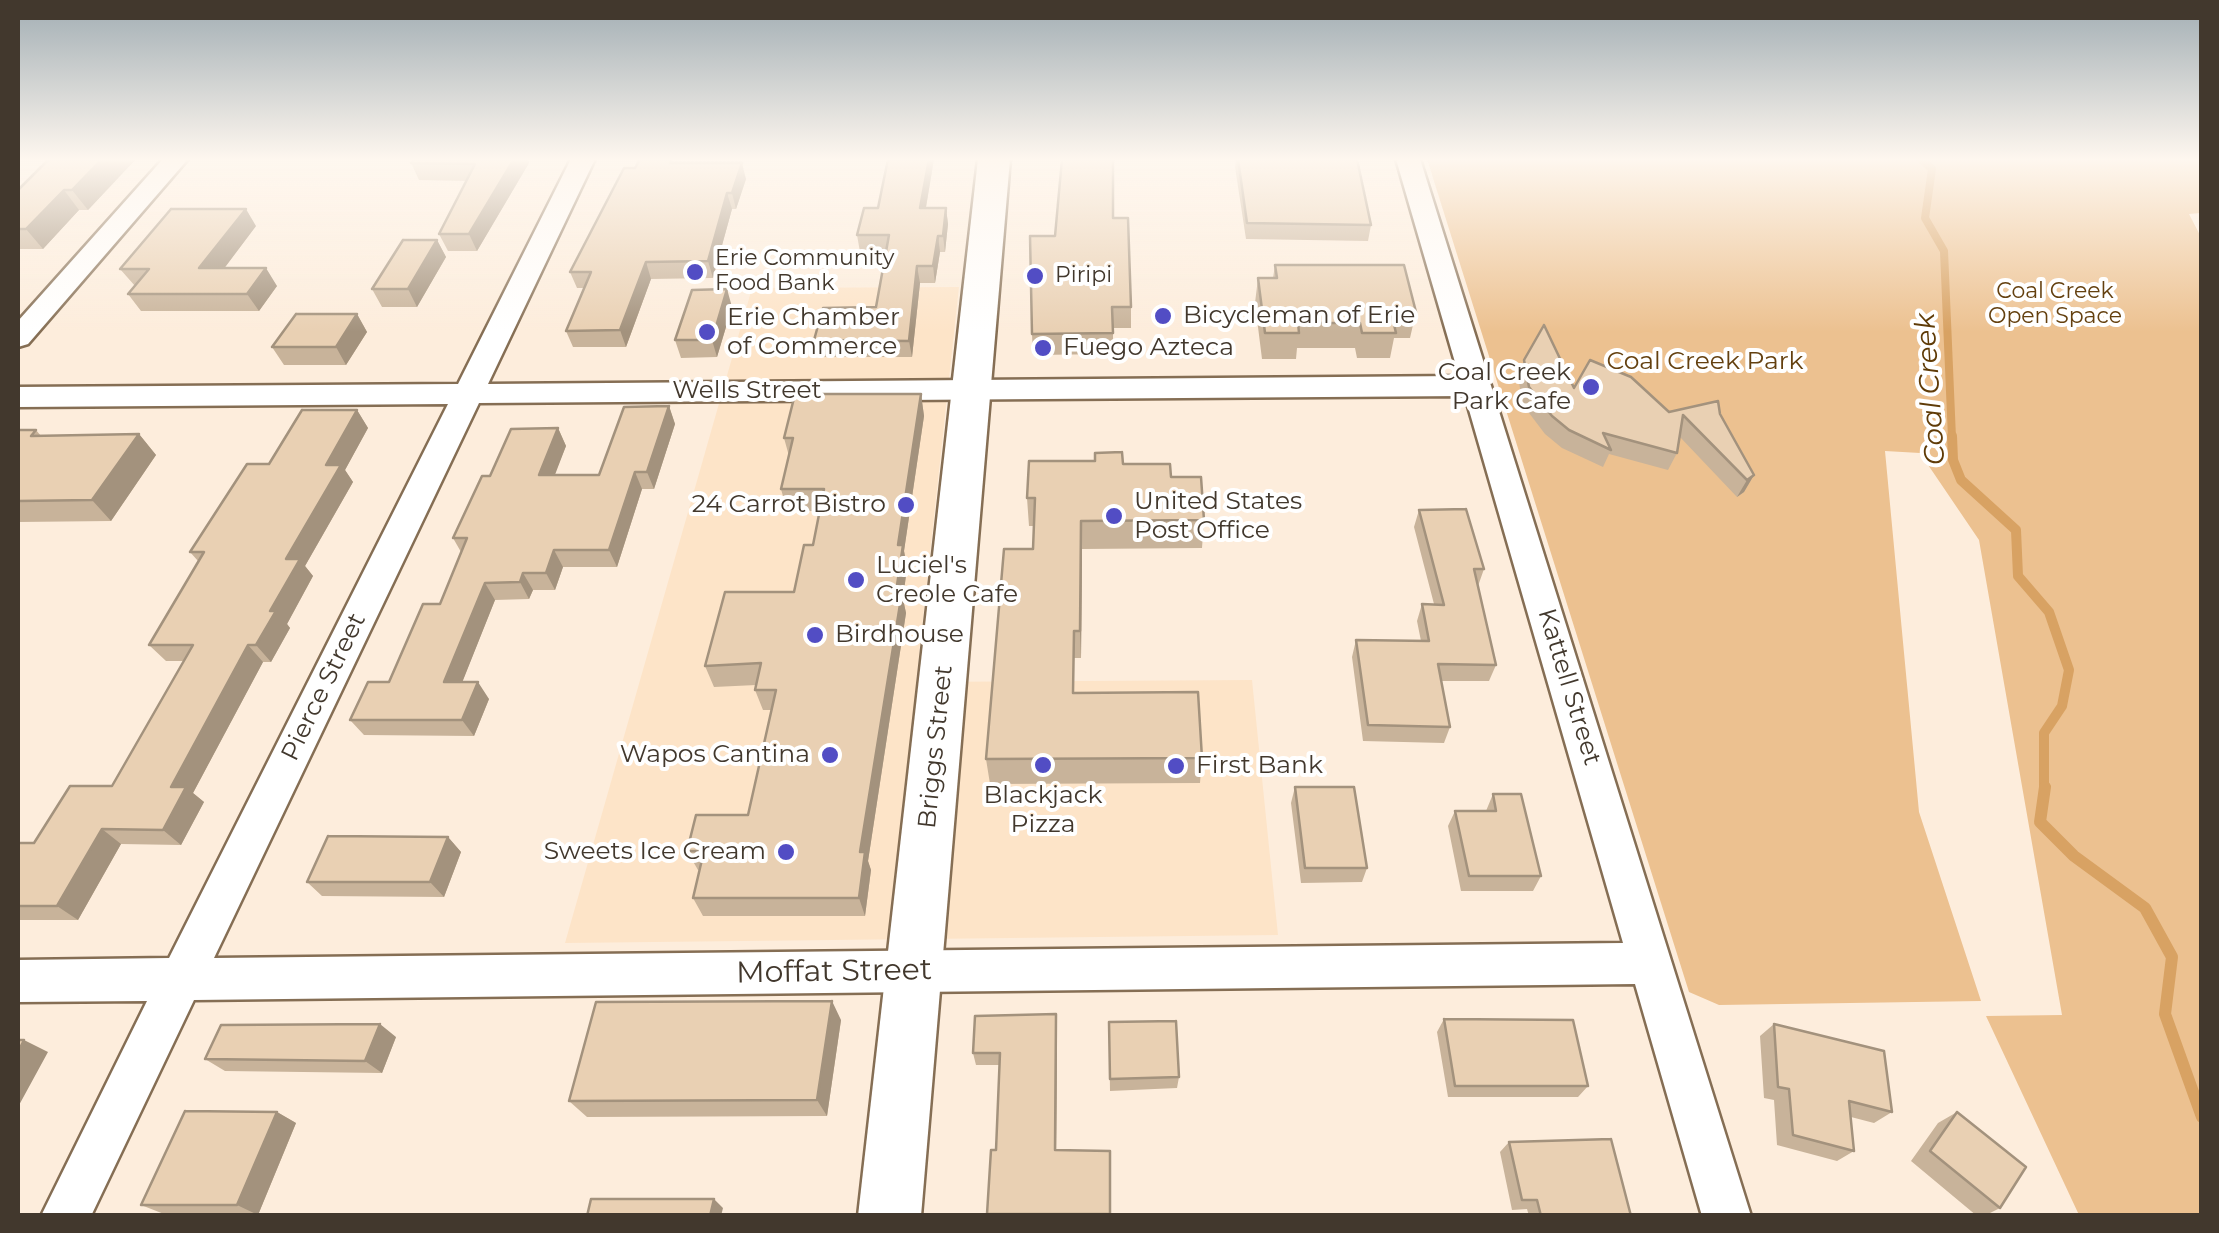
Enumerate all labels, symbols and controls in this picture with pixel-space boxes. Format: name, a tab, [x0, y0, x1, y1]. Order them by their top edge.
place label: Erie Community Food Bank	[715, 246, 894, 298]
marker: Erie Community Food Bank	[684, 261, 706, 283]
place label: Piripi	[1055, 263, 1112, 289]
marker: Piripi	[1024, 265, 1046, 287]
park label: Coal Creek Open Space	[1988, 279, 2122, 330]
place label: Bicycleman of Erie	[1183, 301, 1415, 331]
place label: Erie Chamber of Commerce	[727, 303, 900, 362]
marker: Bicycleman of Erie	[1152, 305, 1174, 327]
water label: Coal Creek	[1909, 312, 1953, 466]
marker: Erie Chamber of Commerce	[696, 321, 718, 343]
place label: Fuego Azteca	[1063, 333, 1234, 363]
marker: Fuego Azteca	[1032, 337, 1054, 359]
park label: Coal Creek Park	[1606, 347, 1804, 377]
place label: Coal Creek Park Cafe	[1438, 358, 1571, 417]
street label: Wells Street	[672, 376, 822, 406]
marker: Coal Creek Park Cafe	[1580, 376, 1602, 398]
place label: United States Post Office	[1134, 487, 1302, 546]
place label: 24 Carrot Bistro	[692, 490, 886, 520]
marker: 24 Carrot Bistro	[895, 494, 917, 516]
marker: United States Post Office	[1103, 505, 1125, 527]
place label: Luciel's Creole Cafe	[876, 551, 1018, 610]
marker: Luciel's Creole Cafe	[845, 569, 867, 591]
street label: Kattell Street	[1531, 605, 1607, 769]
street label: Pierce Street	[275, 608, 373, 766]
place label: Birdhouse	[835, 620, 964, 650]
marker: Birdhouse	[804, 624, 826, 646]
street label: Briggs Street	[913, 664, 959, 830]
place label: Wapos Cantina	[620, 740, 810, 770]
marker: Wapos Cantina	[819, 744, 841, 766]
place label: First Bank	[1196, 751, 1323, 781]
marker: Blackjack Pizza	[1032, 754, 1054, 776]
marker: First Bank	[1165, 755, 1187, 777]
place label: Blackjack Pizza	[983, 781, 1103, 840]
place label: Sweets Ice Cream	[544, 837, 766, 867]
marker: Sweets Ice Cream	[775, 841, 797, 863]
street label: Moffat Street	[736, 952, 932, 992]

